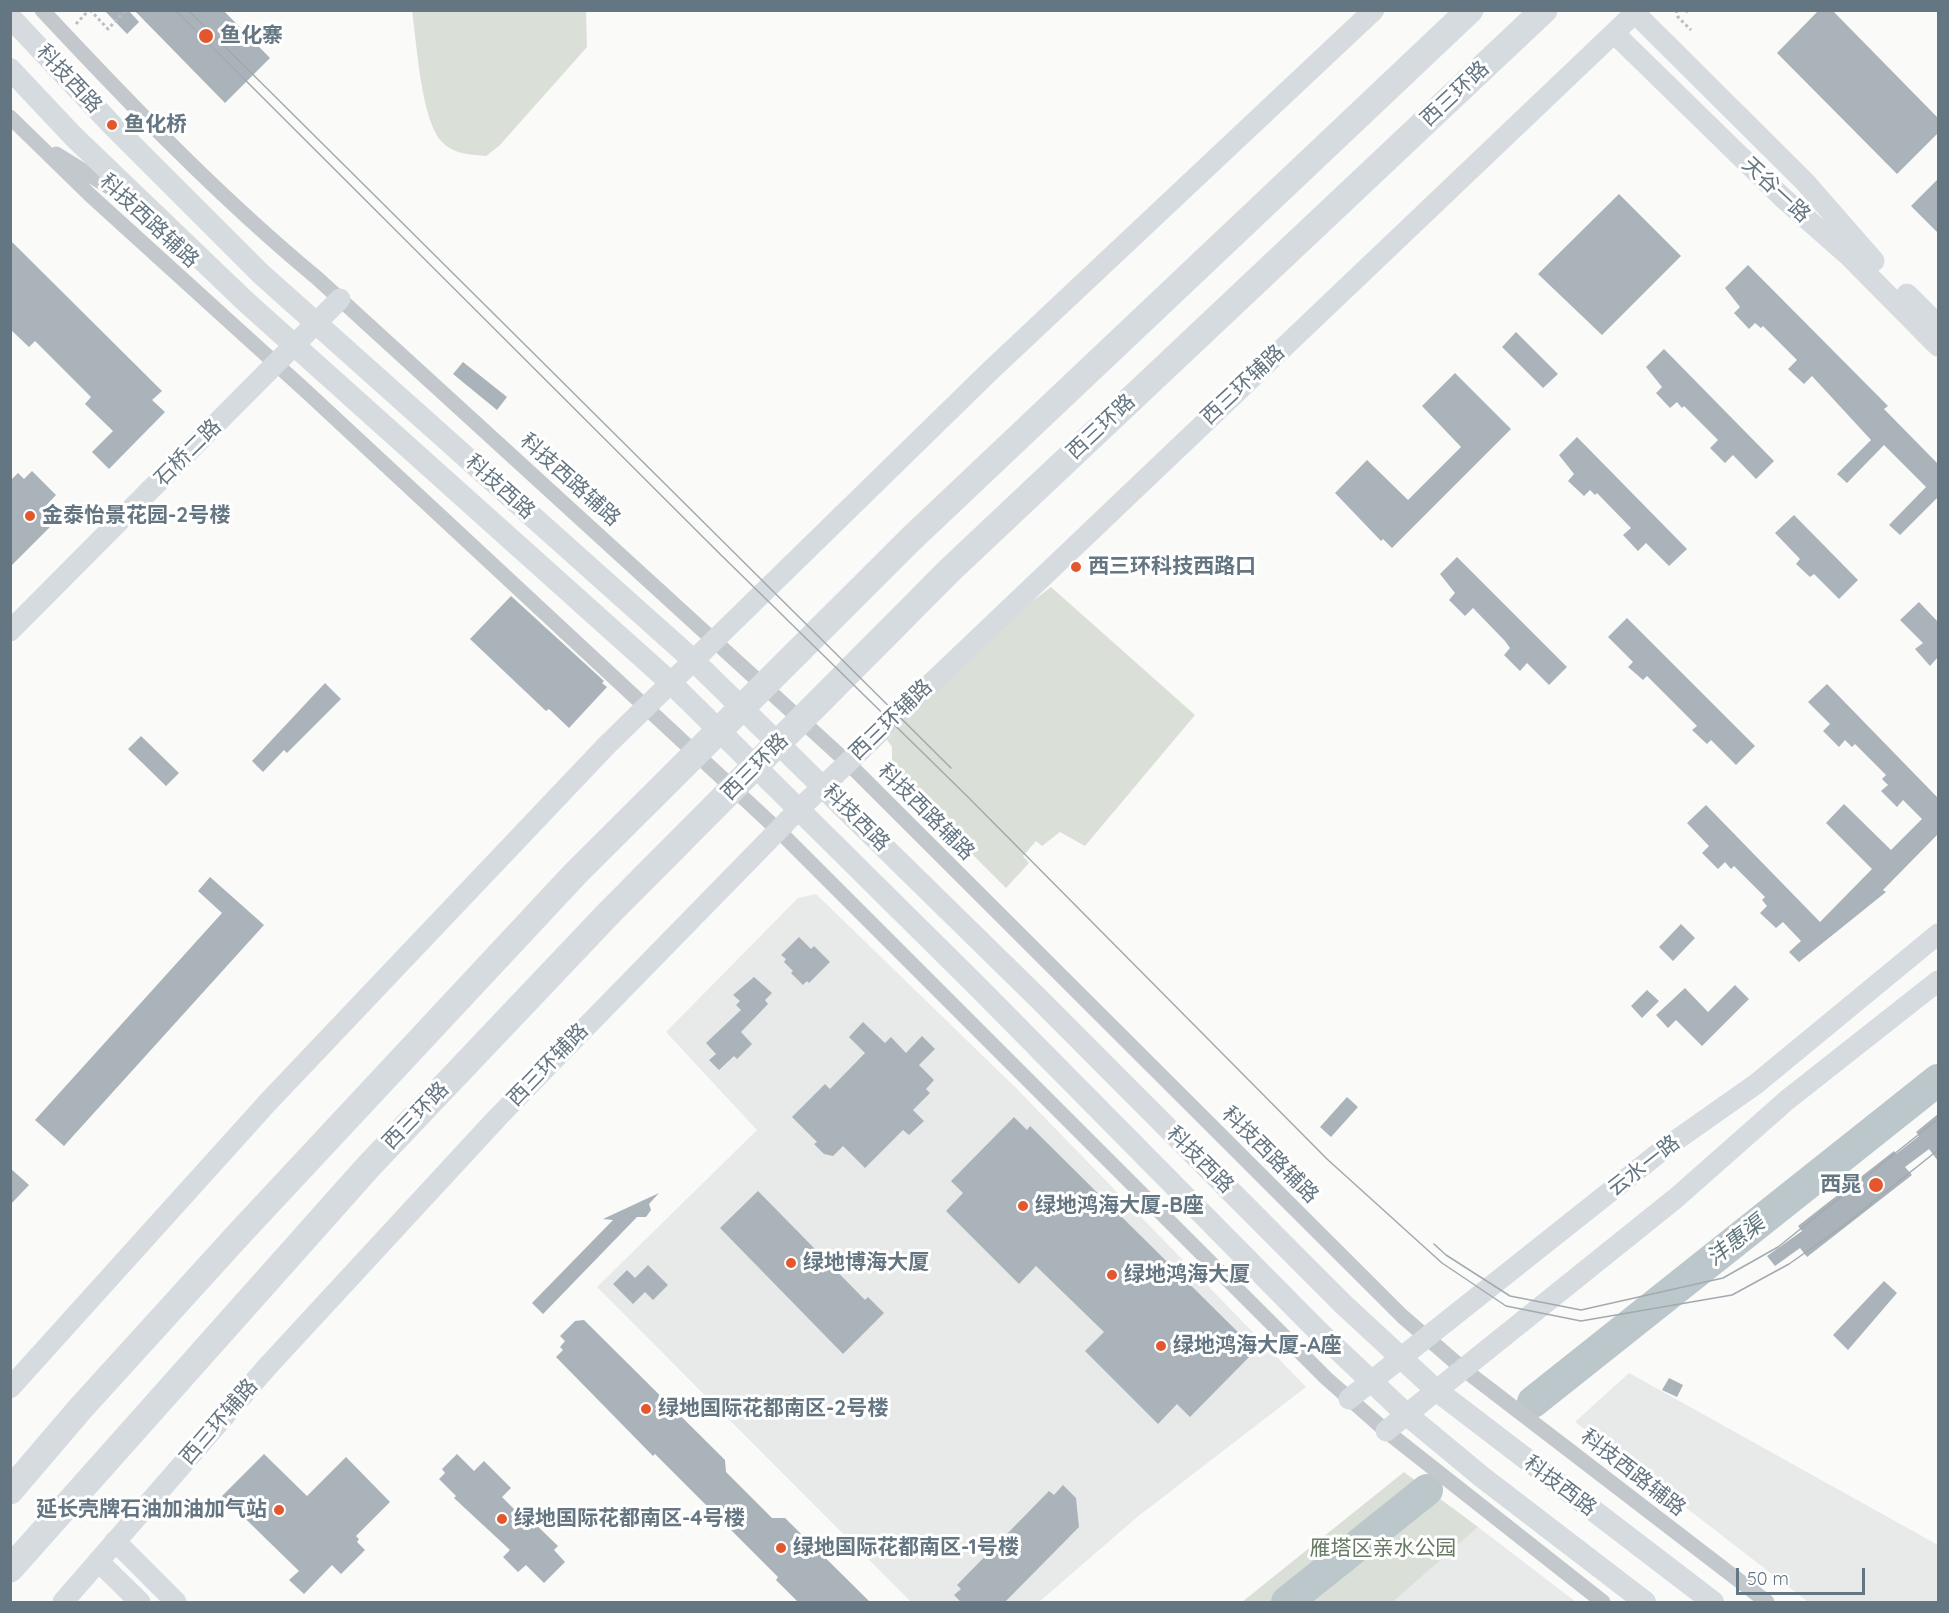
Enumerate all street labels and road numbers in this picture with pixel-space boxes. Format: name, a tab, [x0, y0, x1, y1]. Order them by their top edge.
street label: 科技西路	[31, 40, 107, 118]
street label: 西三环路	[1416, 56, 1494, 132]
street label: 天谷一路	[1737, 152, 1815, 228]
street label: 科技西路辅路	[94, 169, 204, 273]
street label: 西三环辅路	[1196, 340, 1290, 430]
street label: 西三环路	[1062, 389, 1140, 465]
street label: 石桥二路	[149, 414, 227, 492]
street label: 科技西路辅路	[515, 428, 625, 532]
street label: 科技西路	[460, 450, 540, 524]
street label: 西三环辅路	[844, 674, 938, 766]
street label: 西三环路	[716, 728, 794, 806]
street label: 科技西路辅路	[873, 759, 979, 865]
street label: 科技西路	[817, 779, 895, 857]
street label: 西三环辅路	[502, 1018, 594, 1112]
street label: 西三环路	[378, 1077, 454, 1155]
street label: 科技西路辅路	[1217, 1102, 1323, 1208]
street label: 科技西路	[1161, 1121, 1239, 1199]
street label: 云水一路	[1603, 1130, 1685, 1202]
street label: 西三环辅路	[175, 1374, 263, 1470]
street label: 科技西路辅路	[1576, 1424, 1690, 1522]
street label: 科技西路	[1519, 1451, 1601, 1521]

